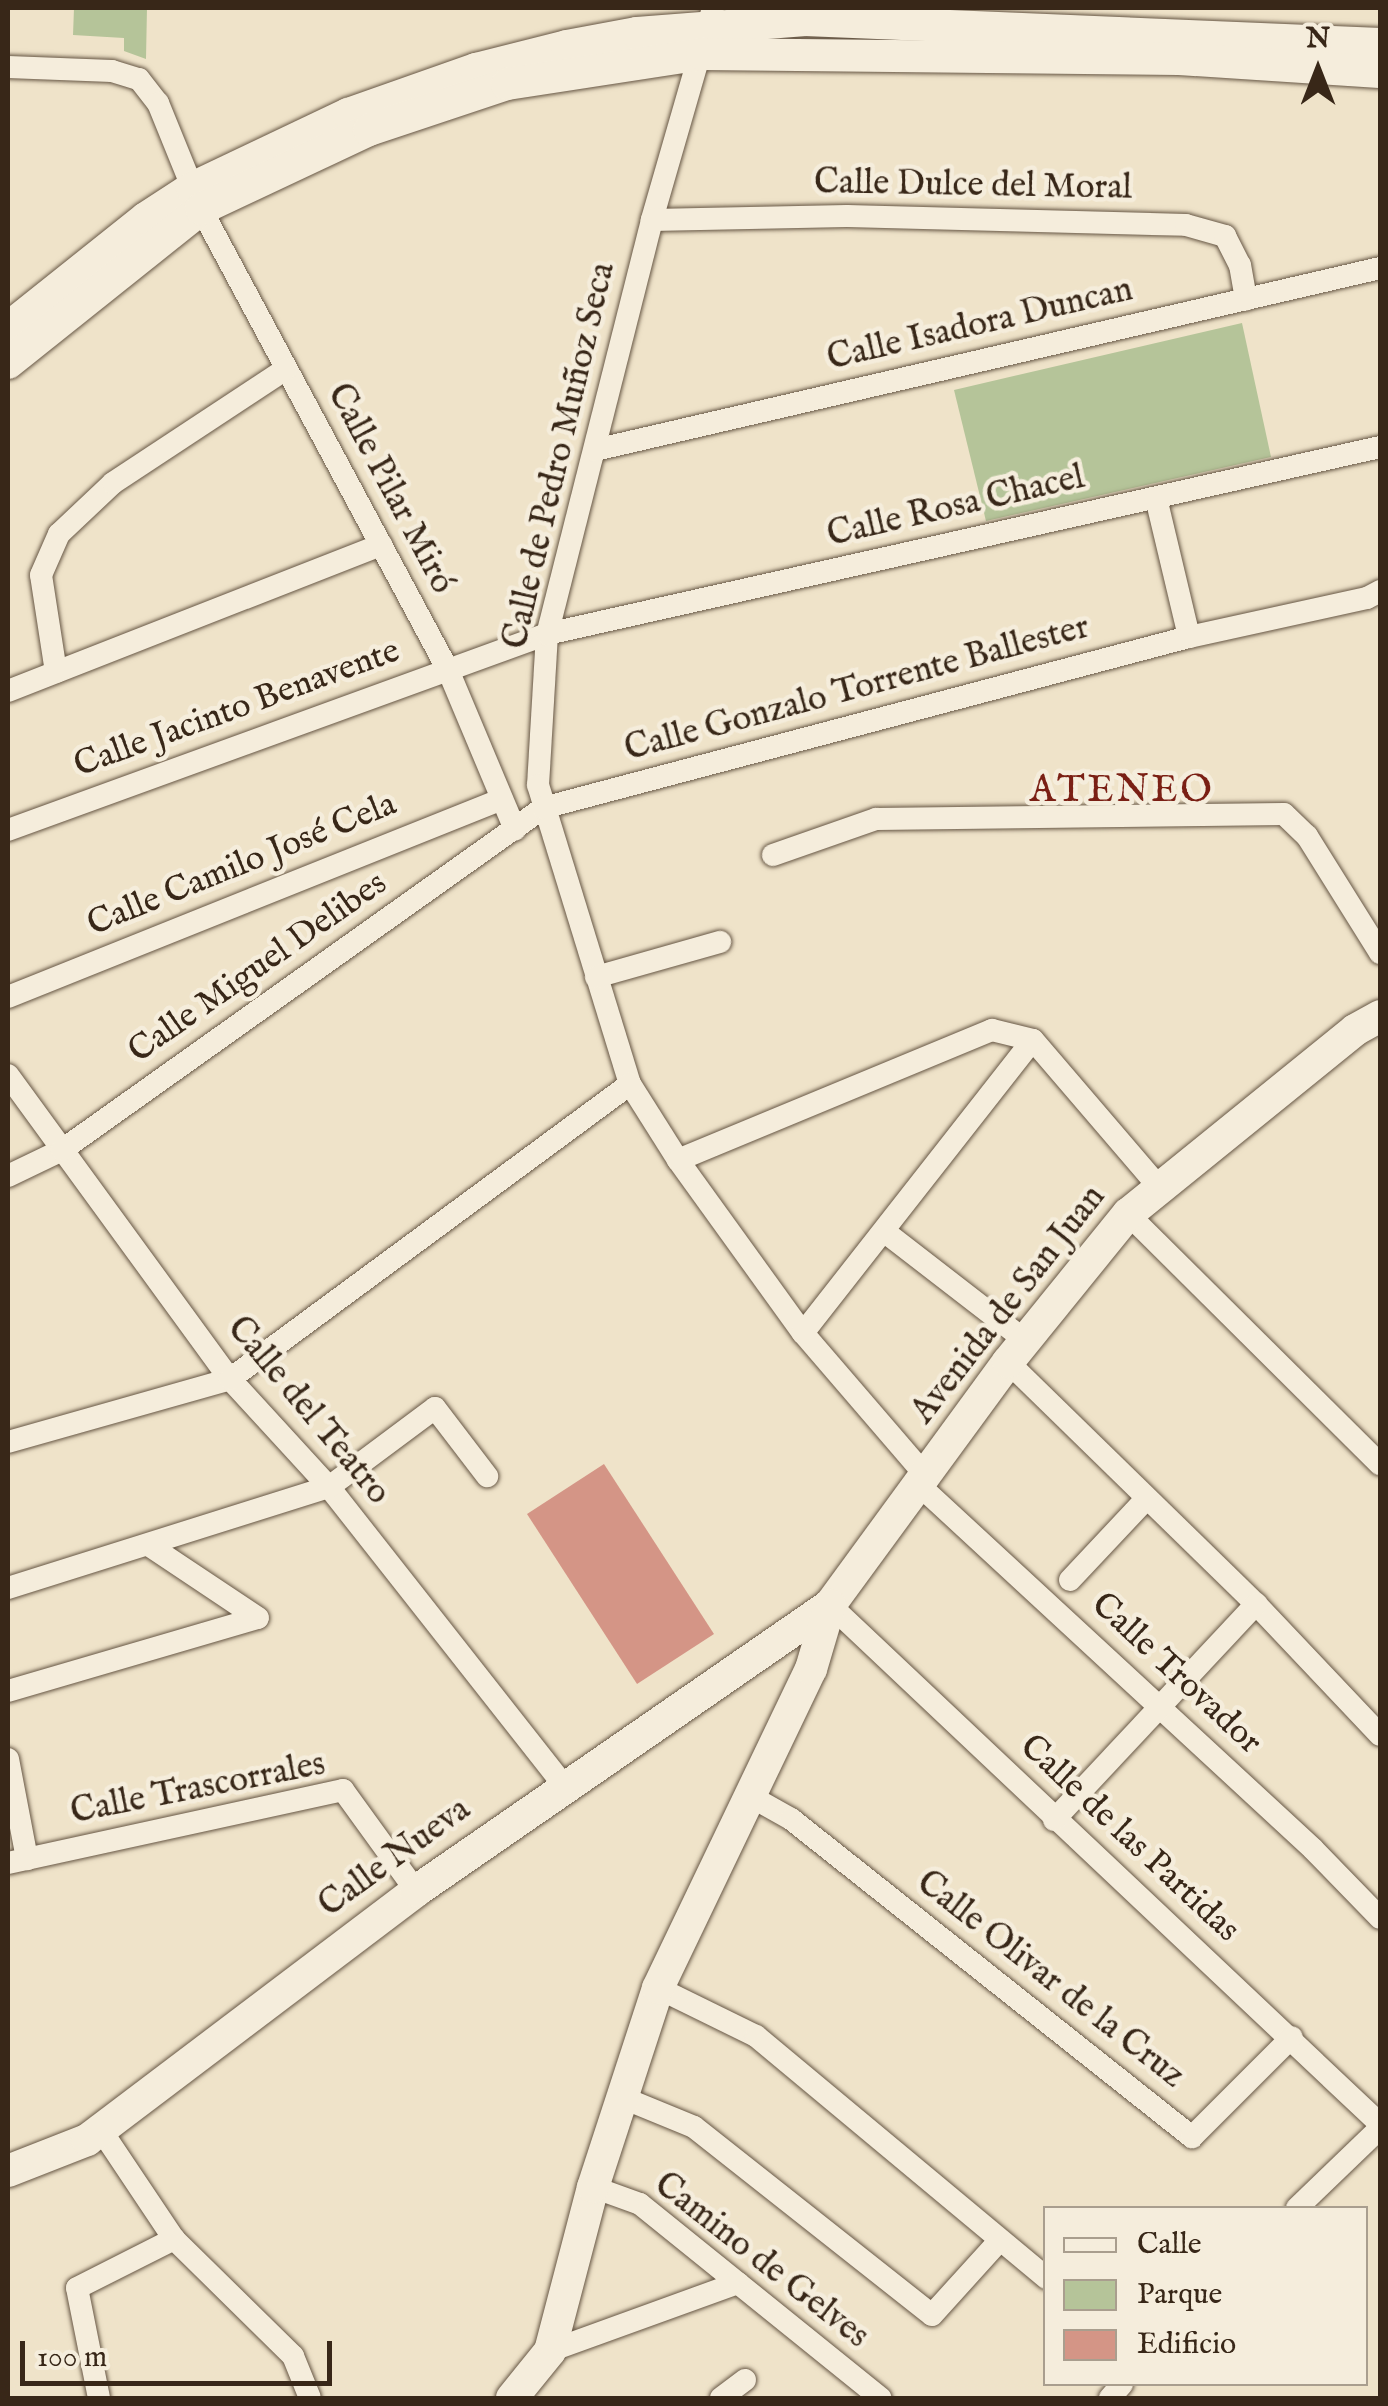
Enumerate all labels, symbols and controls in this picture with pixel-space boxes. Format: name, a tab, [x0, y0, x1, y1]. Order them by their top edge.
north arrow	[1268, 20, 1368, 120]
text: N	[1306, 22, 1330, 57]
street label: Calle Dulce del Moral	[814, 162, 1132, 210]
street label: Calle de Pedro Muñoz Seca	[495, 259, 625, 653]
street label: Calle Isadora Duncan	[823, 269, 1137, 381]
street label: Calle Pilar Miró	[317, 377, 463, 601]
street label: Calle Rosa Chacel	[823, 457, 1089, 557]
street label: Calle Gonzalo Torrente Ballester	[620, 607, 1094, 771]
street label: Calle Jacinto Benavente	[69, 631, 405, 787]
district label: ATENEO	[1030, 769, 1214, 815]
street label: Calle Camilo José Cela	[81, 784, 403, 946]
street label: Calle Miguel Delibes	[121, 863, 395, 1073]
street label: Avenida de San Juan	[903, 1178, 1115, 1432]
street label: Calle del Teatro	[217, 1309, 399, 1513]
street label: Calle Trovador	[1082, 1584, 1270, 1764]
street label: Calle de las Partidas	[1010, 1726, 1248, 1952]
street label: Calle Trascorrales	[67, 1744, 329, 1834]
street label: Calle Nueva	[311, 1789, 479, 1927]
street label: Calle Olivar de la Cruz	[908, 1862, 1192, 2098]
street label: Camino de Gelves	[645, 2164, 877, 2358]
legend	[1043, 2206, 1368, 2386]
text: Calle	[1137, 2226, 1201, 2264]
text: Parque	[1137, 2276, 1222, 2314]
scale bar	[25, 2321, 338, 2383]
text: Edificio	[1137, 2326, 1236, 2364]
text: 100 m	[37, 2339, 107, 2377]

